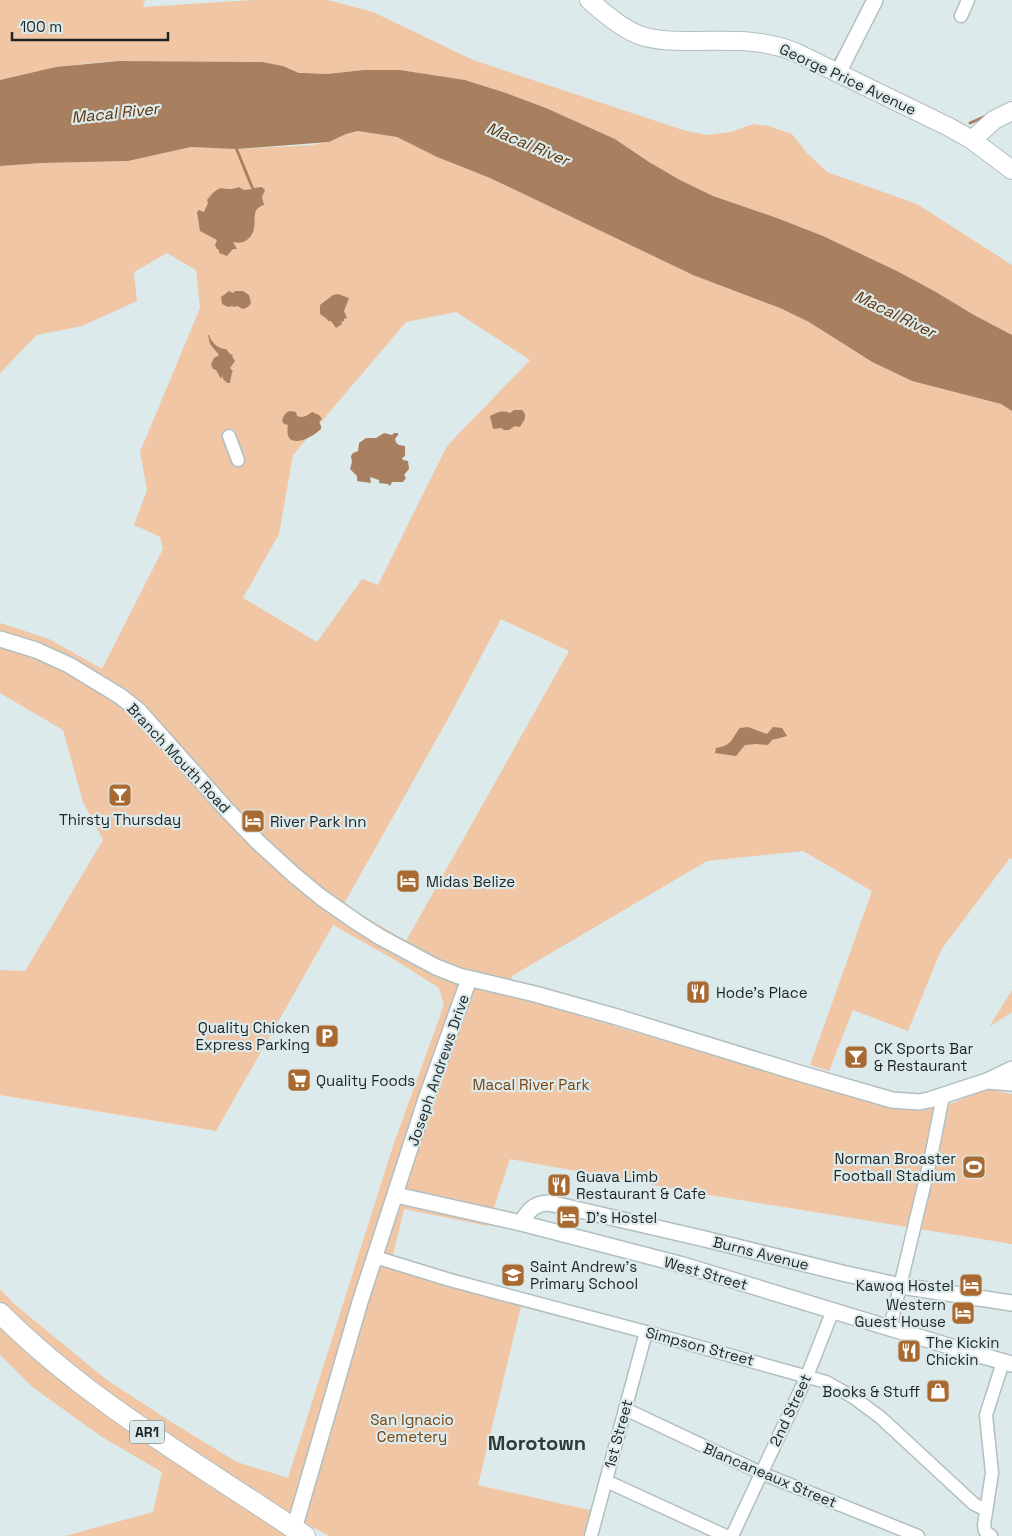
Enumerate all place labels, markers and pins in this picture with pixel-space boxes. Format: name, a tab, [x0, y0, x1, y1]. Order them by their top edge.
bar icon: Thirsty Thursday	[107, 782, 133, 808]
hotel icon: River Park Inn	[240, 808, 266, 834]
place label: Thirsty Thursday	[59, 810, 181, 829]
place label: River Park Inn	[270, 812, 366, 831]
hotel icon: Midas Belize	[395, 868, 421, 894]
place label: Midas Belize	[426, 872, 515, 891]
restaurant icon: Hode's Place	[685, 979, 711, 1005]
place label: Hode's Place	[716, 983, 808, 1002]
place label: Quality Chicken Express Parking	[195, 1018, 310, 1054]
parking icon: Quality Chicken Express Parking	[314, 1023, 340, 1049]
place label: CK Sports Bar & Restaurant	[874, 1039, 974, 1075]
bar icon: CK Sports Bar & Restaurant	[843, 1044, 869, 1070]
supermarket icon: Quality Foods	[286, 1067, 312, 1093]
place label: Quality Foods	[316, 1071, 415, 1090]
place label: Norman Broaster Football Stadium	[833, 1149, 956, 1185]
sports icon: Norman Broaster Football Stadium	[961, 1154, 987, 1180]
place label: Guava Limb Restaurant & Cafe	[576, 1167, 706, 1203]
restaurant icon: Guava Limb Restaurant & Cafe	[546, 1172, 572, 1198]
hotel icon: D's Hostel	[555, 1204, 581, 1230]
place label: D's Hostel	[586, 1208, 657, 1227]
place label: Saint Andrew's Primary School	[530, 1257, 638, 1293]
school or university icon: Saint Andrew's Primary School	[500, 1262, 526, 1288]
hotel icon: Kawoq Hostel	[958, 1272, 984, 1298]
place label: Kawoq Hostel	[856, 1276, 954, 1295]
place label: Western Guest House	[854, 1295, 946, 1331]
hotel icon: Western Guest House	[950, 1300, 976, 1326]
place label: The Kickin Chickin	[926, 1333, 1000, 1369]
restaurant icon: The Kickin Chickin	[896, 1338, 922, 1364]
shop icon: Books & Stuff	[925, 1378, 951, 1404]
place label: Books & Stuff	[822, 1382, 921, 1401]

